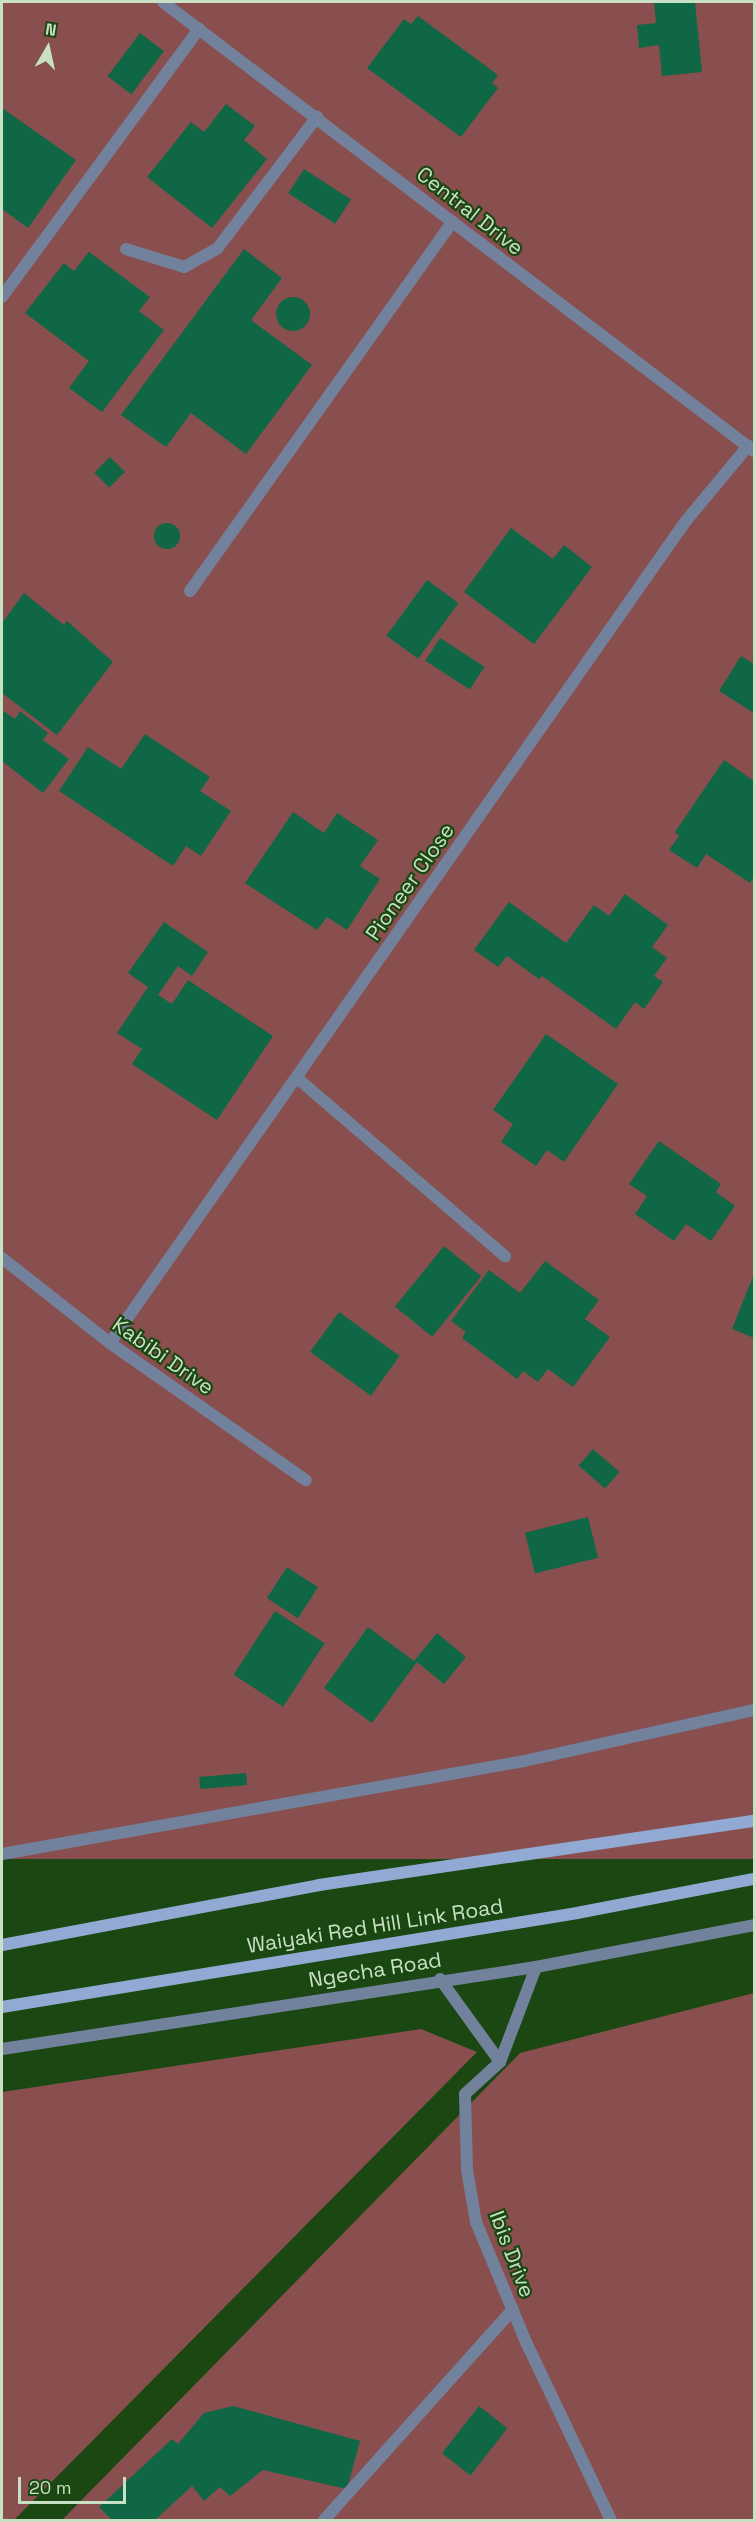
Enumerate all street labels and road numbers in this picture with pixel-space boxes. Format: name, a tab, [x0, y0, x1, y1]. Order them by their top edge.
street label: Central Drive	[412, 161, 528, 261]
street label: Pioneer Close	[360, 819, 460, 945]
street label: Kabibi Drive	[107, 1312, 219, 1400]
street label: Waiyaki Red Hill Link Road	[245, 1893, 505, 1959]
street label: Ngecha Road	[307, 1947, 443, 1993]
street label: Ibis Drive	[484, 2207, 540, 2301]

